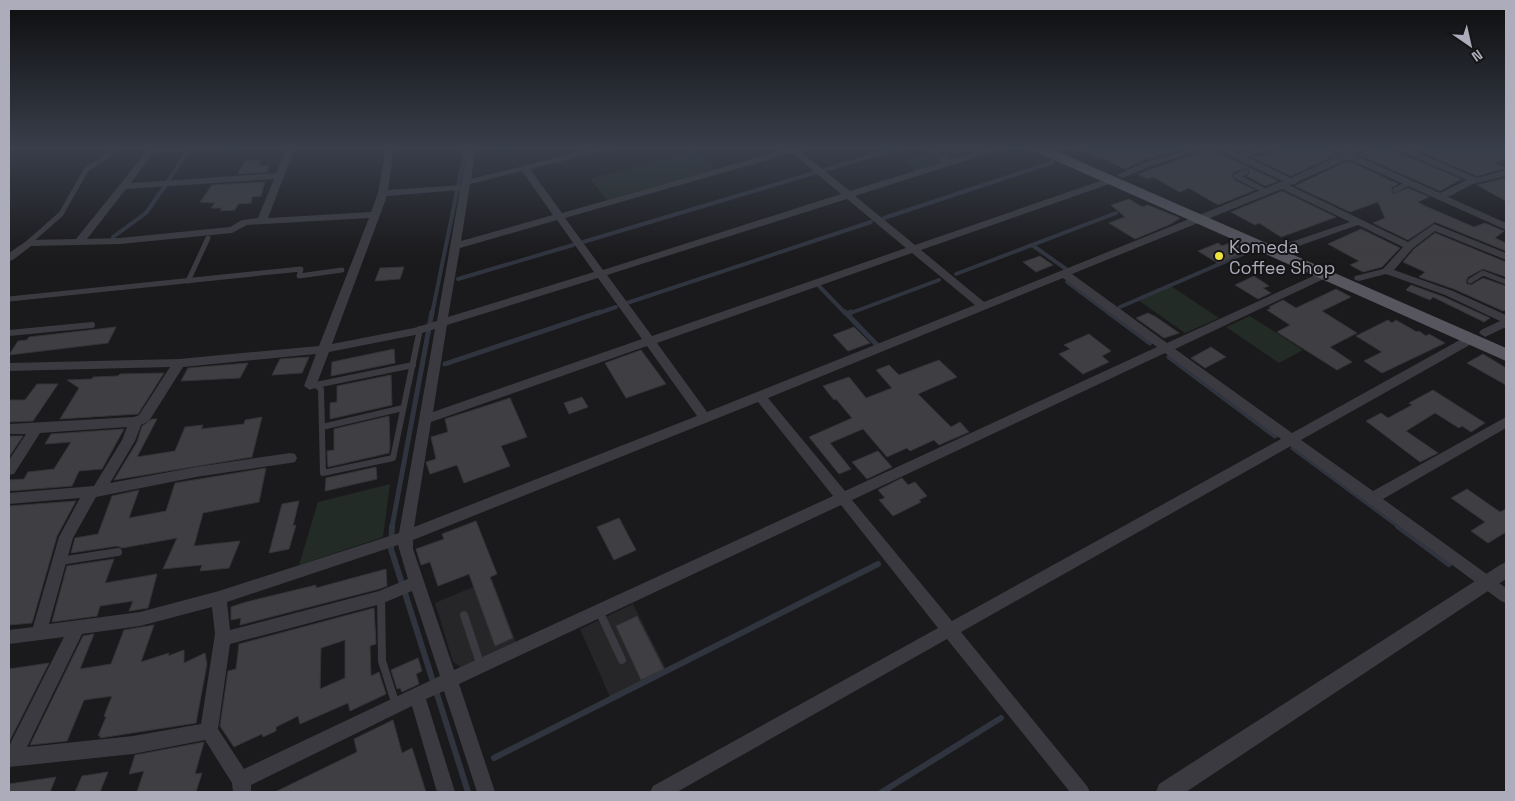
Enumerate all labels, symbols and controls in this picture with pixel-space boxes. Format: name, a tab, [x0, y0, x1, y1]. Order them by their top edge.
north arrow	[1445, 20, 1495, 70]
text: N	[1468, 46, 1486, 66]
place label: Komeda Coffee Shop	[1229, 235, 1335, 279]
marker: Komeda Coffee Shop	[1213, 250, 1225, 262]

